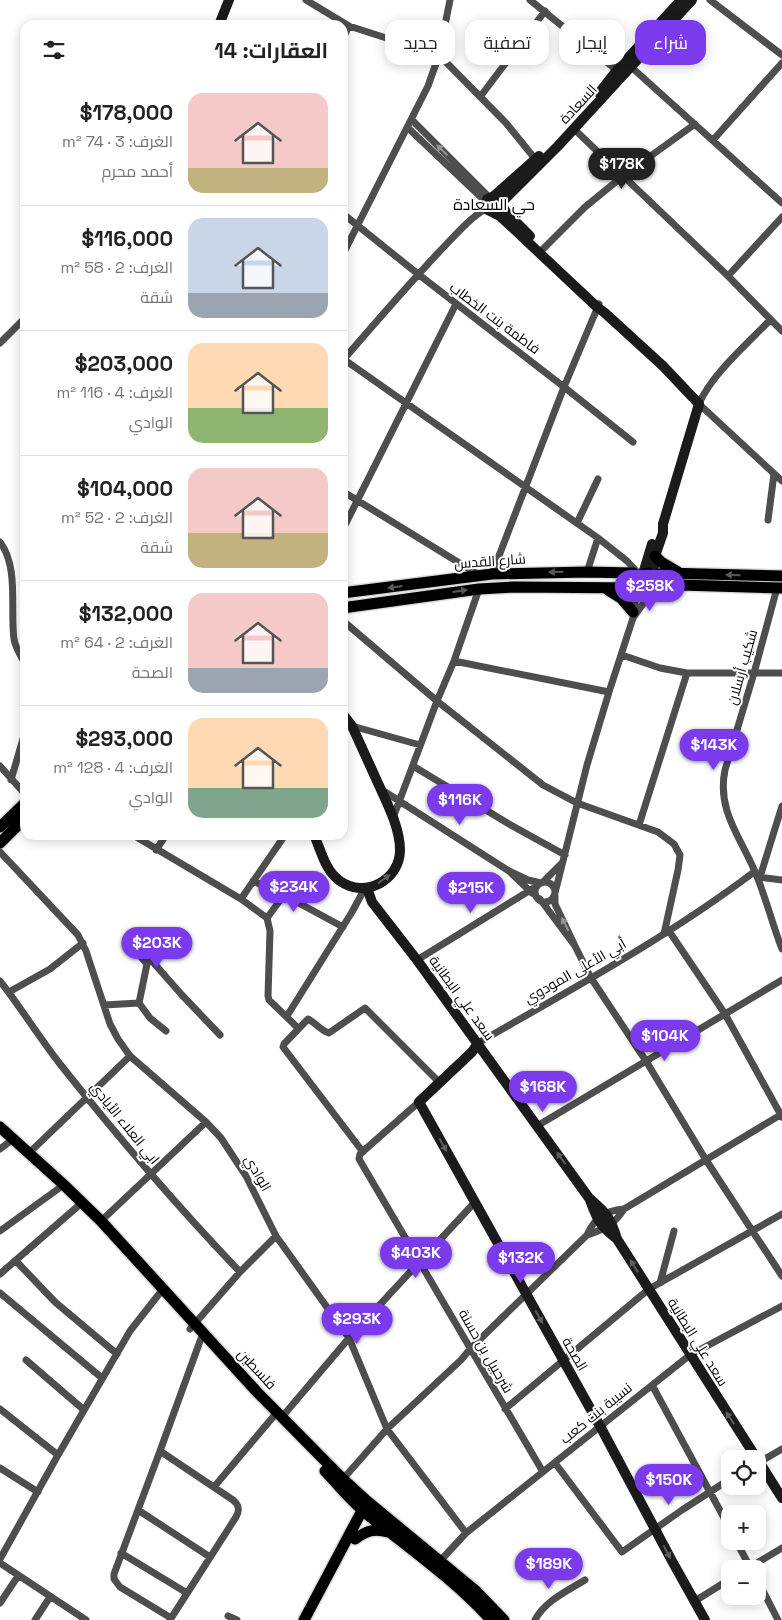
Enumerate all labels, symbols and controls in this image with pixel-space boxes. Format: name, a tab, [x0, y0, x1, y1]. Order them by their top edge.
chip: جديد	[385, 20, 455, 65]
chip: تصفية	[465, 20, 549, 65]
chip: إيجار	[559, 20, 625, 65]
chip: شراء	[635, 20, 706, 65]
icon: filters	[40, 36, 68, 64]
text: العقارات: 14	[214, 37, 328, 64]
street label: السعادة	[555, 80, 601, 128]
text: $178,000	[80, 99, 173, 126]
icon: home	[228, 113, 288, 173]
text: الغرف: 3 · 74 m²	[62, 131, 173, 152]
one-way arrow	[436, 144, 448, 156]
pin: $178K	[587, 148, 657, 190]
text: $178K	[599, 153, 645, 174]
text: أحمد محرم	[102, 161, 173, 182]
district label: حي السعادة	[453, 194, 535, 218]
text: $116,000	[82, 225, 173, 252]
icon: home	[228, 238, 288, 298]
text: الغرف: 2 · 58 m²	[60, 257, 173, 278]
street label: فاطمة بنت الخطاب	[446, 278, 544, 358]
text: شقة	[140, 287, 173, 308]
text: $203,000	[75, 350, 173, 377]
icon: home	[228, 363, 288, 423]
text: الغرف: 4 · 116 m²	[56, 382, 173, 403]
text: الوادي	[129, 412, 173, 433]
text: $104,000	[77, 475, 173, 502]
icon: home	[228, 488, 288, 548]
text: الغرف: 2 · 52 m²	[61, 507, 173, 528]
text: شقة	[140, 537, 173, 558]
street label: شارع القدس	[454, 550, 526, 572]
one-way arrow	[548, 569, 564, 577]
pin: $258K	[615, 570, 685, 612]
one-way arrow	[725, 570, 741, 578]
text: $258K	[626, 575, 674, 596]
one-way arrow	[386, 583, 402, 591]
one-way arrow	[452, 587, 468, 595]
text: $132,000	[79, 600, 173, 627]
icon: home	[228, 613, 288, 673]
street label: شكيب أرسلان	[723, 627, 761, 707]
text: الغرف: 2 · 64 m²	[60, 632, 173, 653]
text: الصحة	[132, 662, 173, 683]
text: $293,000	[75, 725, 173, 752]
pin: $143K	[679, 728, 749, 771]
text: $143K	[691, 734, 737, 755]
icon: home	[228, 738, 288, 798]
text: الغرف: 4 · 128 m²	[53, 757, 173, 778]
pin: $116K	[425, 784, 495, 826]
text: الوادي	[129, 787, 173, 808]
text: $116K	[438, 789, 482, 810]
pin: $234K	[259, 870, 329, 913]
pin: $215K	[436, 872, 506, 914]
one-way arrow	[377, 874, 390, 885]
text: $234K	[269, 876, 319, 897]
text: $215K	[448, 877, 494, 898]
one-way arrow	[561, 917, 569, 931]
pin: $203K	[122, 926, 192, 969]
text: $203K	[132, 932, 182, 953]
street label: أبي الأعلى المودوي	[521, 934, 631, 1010]
street label: سعد علي البطانية	[423, 952, 499, 1046]
pin: $104K	[630, 1020, 700, 1062]
text: $104K	[641, 1025, 689, 1046]
pin: $168K	[508, 1070, 578, 1113]
text: $168K	[520, 1076, 566, 1097]
street label: ابي العلاء الأيادي	[84, 1078, 164, 1170]
one-way arrow	[438, 1138, 447, 1152]
street label: الوادي	[238, 1152, 275, 1196]
one-way arrow	[555, 1152, 566, 1165]
pin: $403K	[381, 1236, 451, 1279]
text: $403K	[391, 1242, 441, 1263]
pin: $132K	[486, 1242, 556, 1284]
text: $132K	[498, 1247, 544, 1268]
one-way arrow	[629, 1259, 639, 1272]
street label: سعد علي البطانية	[661, 1295, 732, 1391]
pin: $293K	[322, 1302, 392, 1345]
street label: شرحبيل بن حسنة	[455, 1306, 517, 1396]
text: $293K	[333, 1308, 381, 1329]
one-way arrow	[535, 1310, 543, 1325]
street label: الصحة	[558, 1334, 592, 1374]
street label: فلسطين	[234, 1345, 280, 1393]
street label: نسيبة بنت كعب	[556, 1378, 636, 1448]
one-way arrow	[726, 1411, 735, 1424]
map controls	[721, 1450, 766, 1605]
button: locate	[721, 1450, 766, 1495]
pin: $150K	[634, 1464, 704, 1506]
text: $150K	[646, 1469, 692, 1490]
button: +	[721, 1505, 766, 1550]
one-way arrow	[663, 1545, 671, 1559]
pin: $189K	[514, 1548, 584, 1590]
text: $189K	[526, 1553, 572, 1574]
button: −	[721, 1560, 766, 1605]

